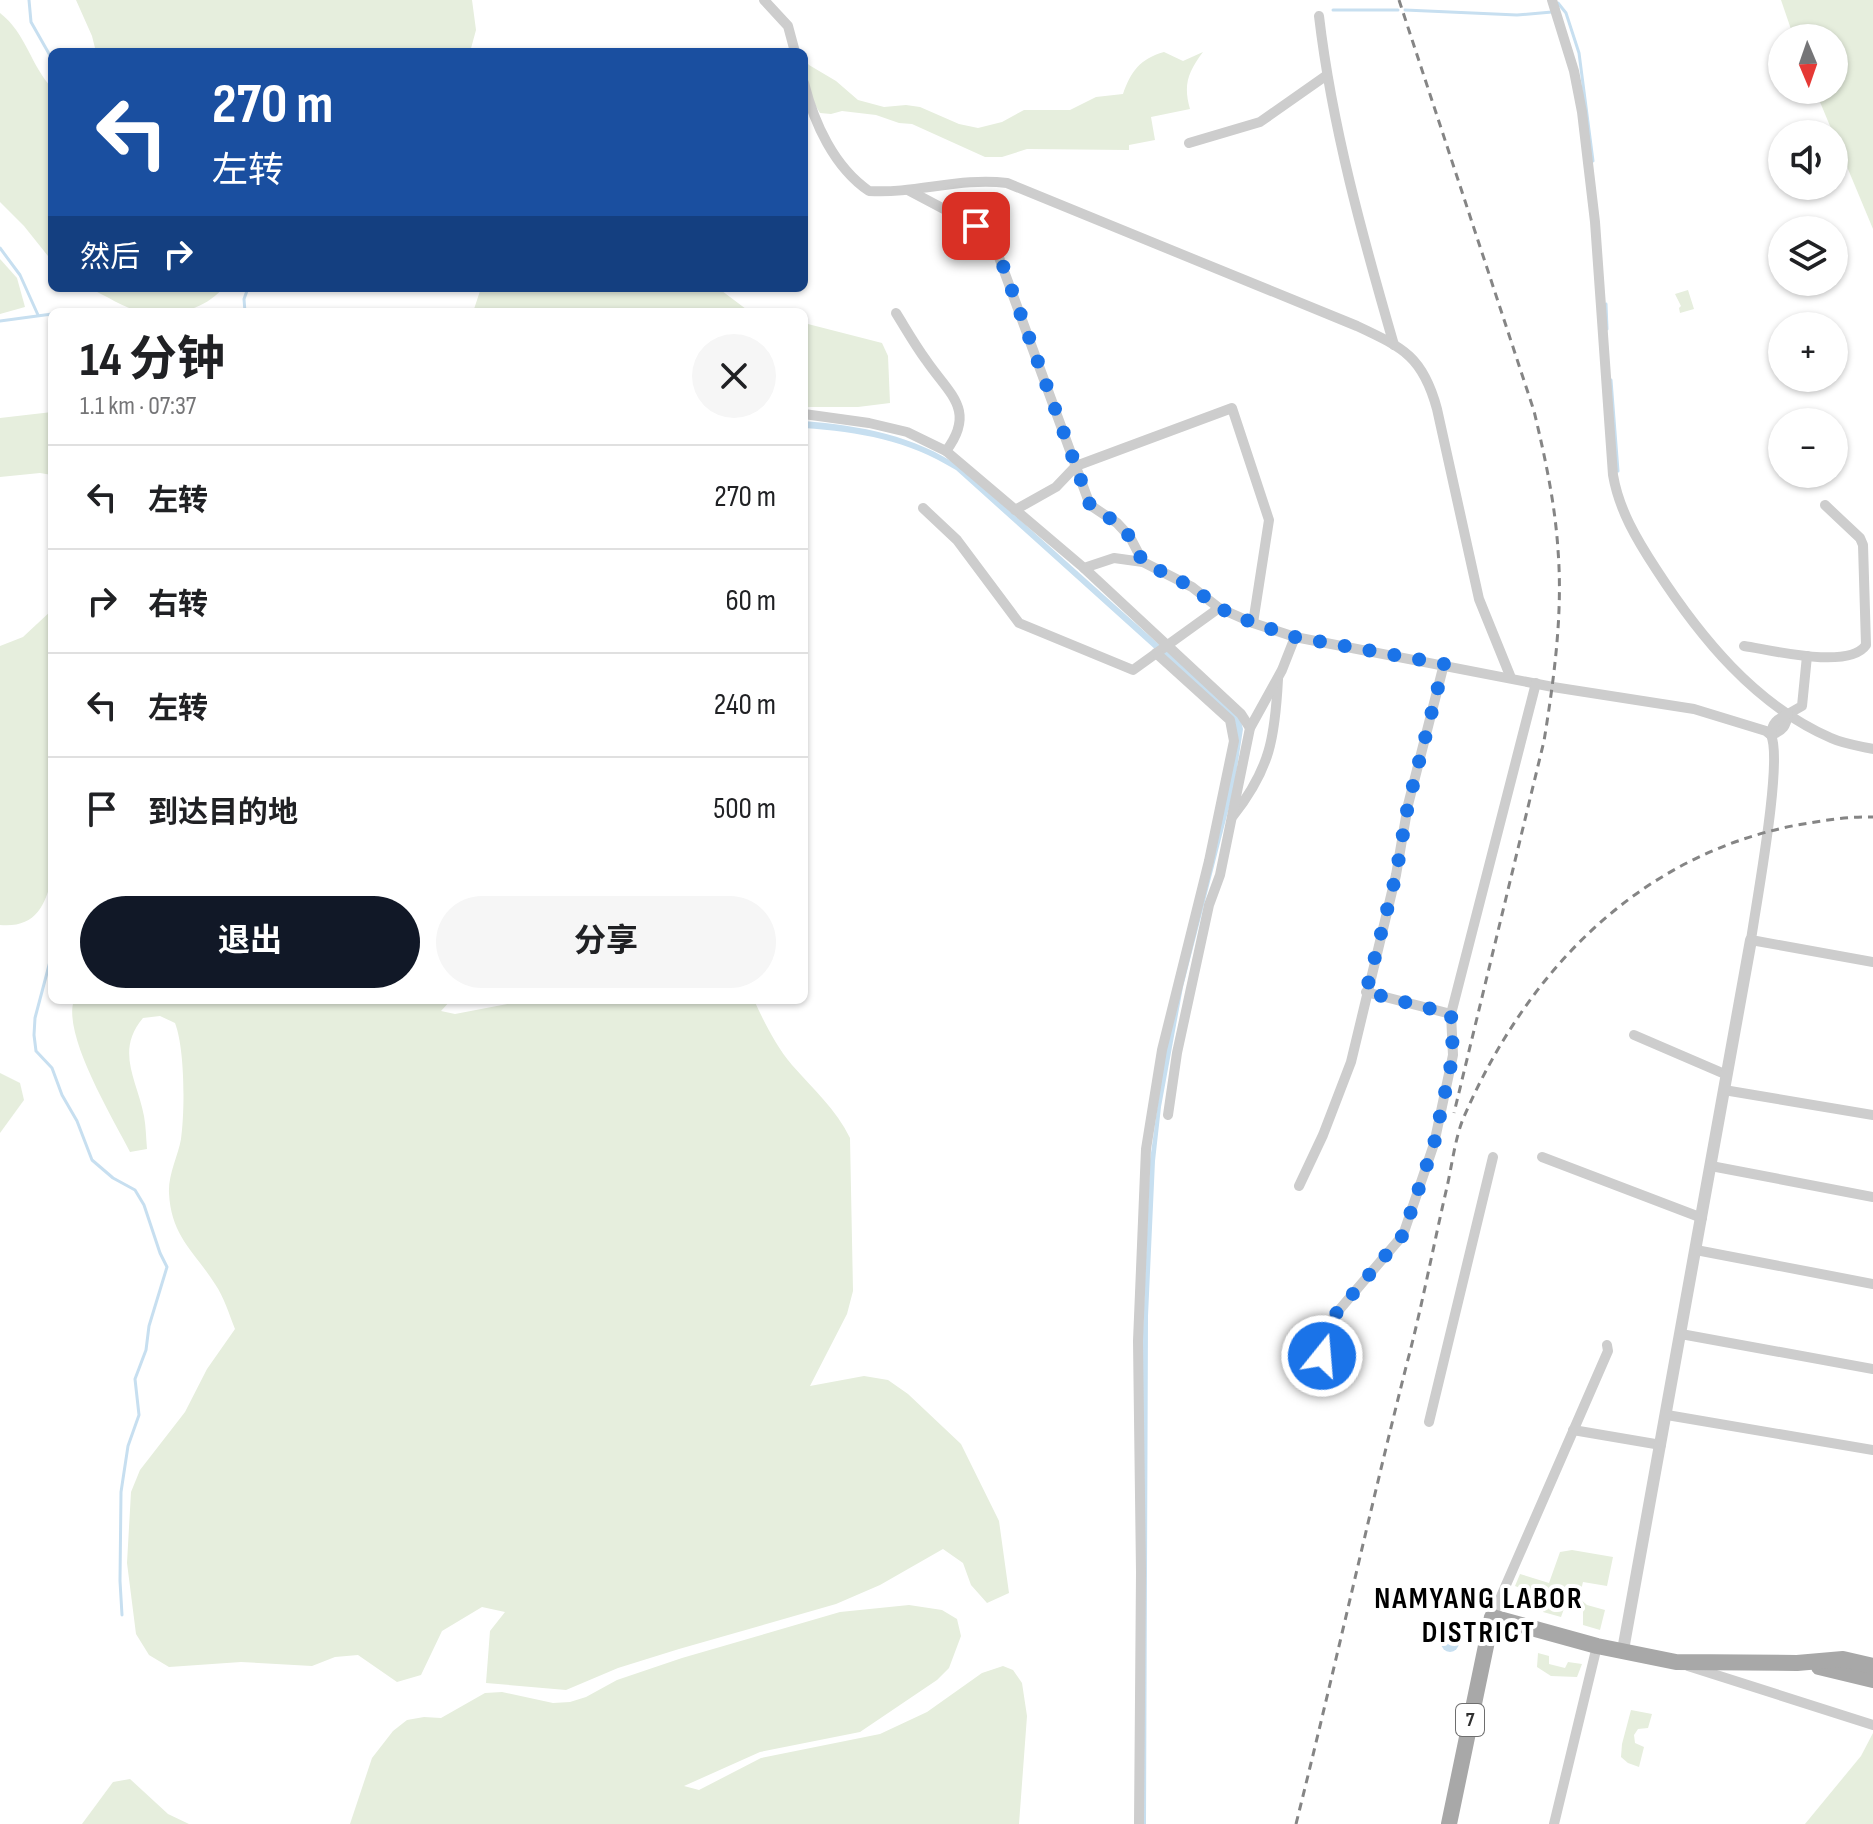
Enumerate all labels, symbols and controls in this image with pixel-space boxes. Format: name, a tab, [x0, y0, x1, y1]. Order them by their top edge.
north arrow	[1768, 24, 1848, 104]
map controls	[1768, 24, 1848, 488]
text: 270 m	[212, 72, 333, 139]
icon: left	[80, 80, 184, 184]
button: sound	[1768, 120, 1848, 200]
text: 左转	[212, 150, 284, 193]
pin	[942, 192, 1010, 260]
icon: arrive	[954, 204, 998, 248]
button: layers	[1768, 216, 1848, 296]
icon: right	[156, 232, 200, 276]
text: 然后	[80, 240, 140, 276]
button: +	[1768, 312, 1848, 392]
text: 14 分钟	[80, 332, 225, 389]
button: close	[692, 334, 776, 418]
text: 1.1 km · 07:37	[80, 391, 196, 422]
button: −	[1768, 408, 1848, 488]
icon: left	[80, 475, 124, 519]
text: 270 m	[714, 479, 776, 515]
text: 左转	[148, 483, 208, 519]
icon: right	[80, 579, 124, 623]
text: 60 m	[725, 583, 776, 619]
text: 右转	[148, 587, 208, 623]
icon: left	[80, 683, 124, 727]
text: 240 m	[714, 687, 776, 723]
text: 左转	[148, 691, 208, 727]
icon: arrive	[80, 787, 124, 831]
text: 500 m	[713, 791, 776, 827]
text: 到达目的地	[148, 795, 298, 831]
button: 退出	[80, 896, 420, 988]
button: 分享	[436, 896, 776, 988]
position arrow	[1280, 1314, 1364, 1398]
district label: NAMYANG LABOR DISTRICT	[1374, 1581, 1584, 1651]
road number: 7	[1456, 1704, 1484, 1736]

